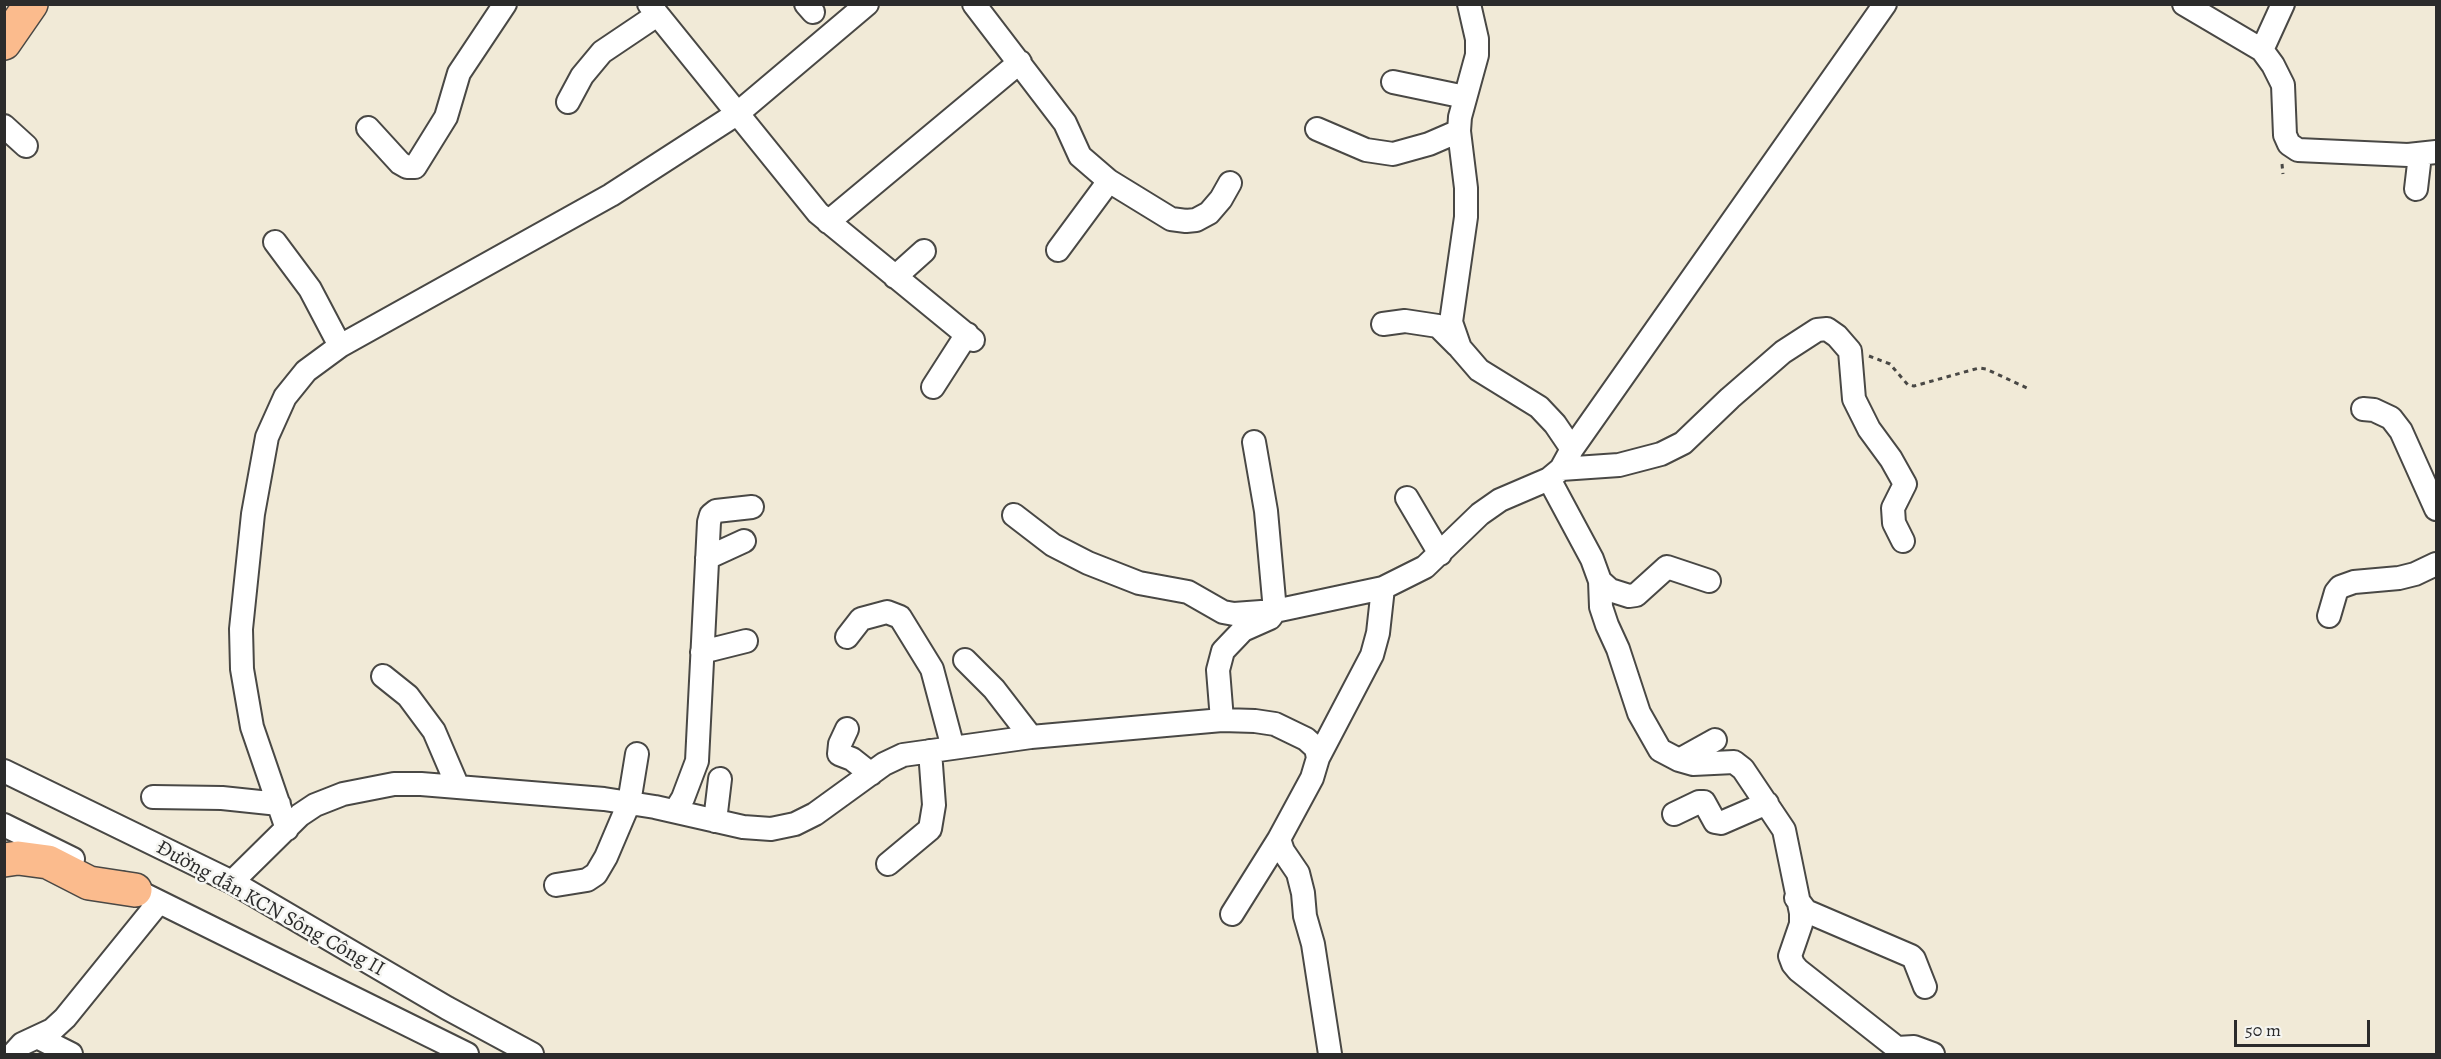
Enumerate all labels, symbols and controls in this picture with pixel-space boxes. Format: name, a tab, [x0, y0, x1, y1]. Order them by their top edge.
street label: Đường dẫn KCN Sông Công II	[151, 836, 389, 982]
scale bar	[2237, 1008, 2374, 1046]
text: 50 m	[2245, 1018, 2281, 1042]

